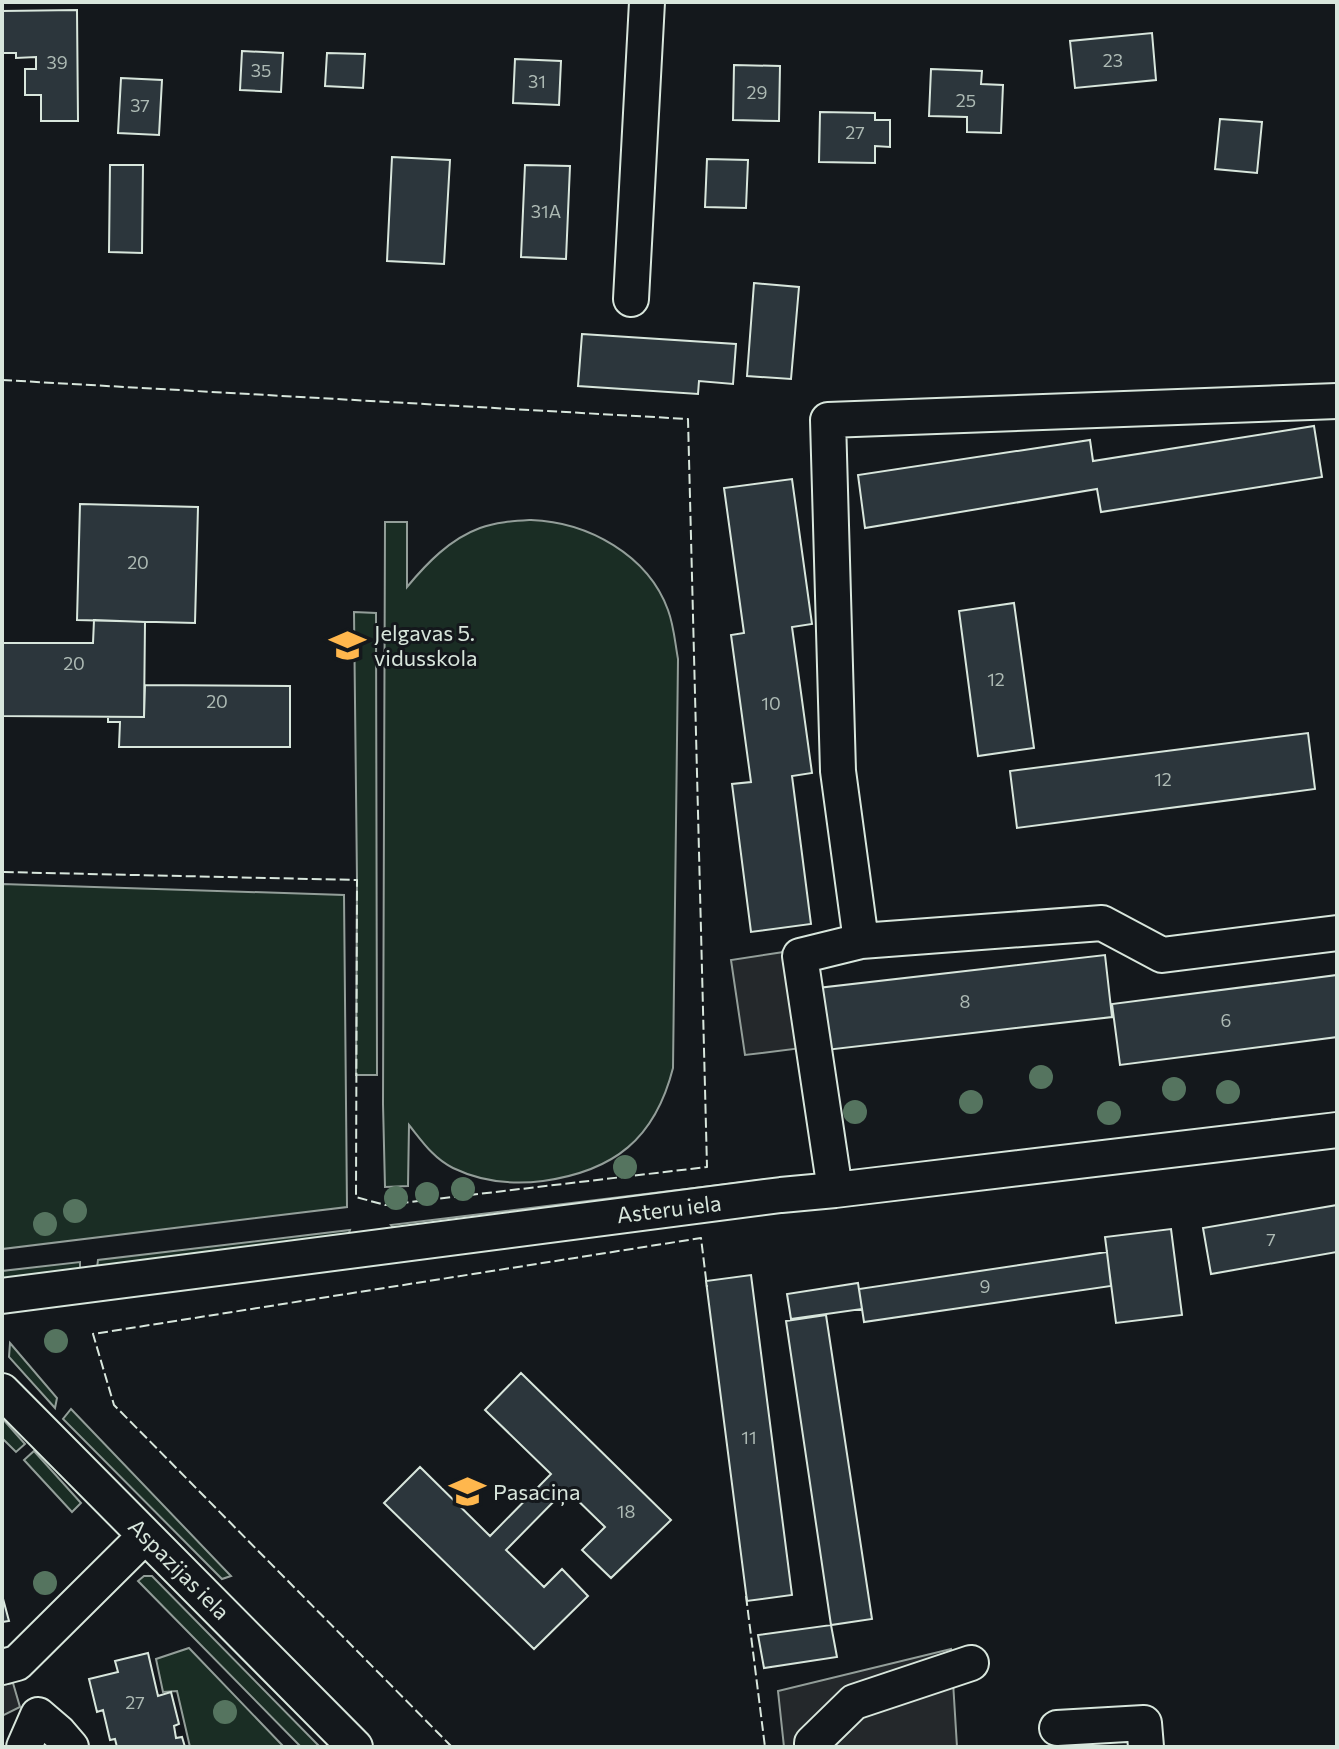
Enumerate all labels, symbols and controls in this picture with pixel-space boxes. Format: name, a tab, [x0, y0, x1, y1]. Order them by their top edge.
house number: 23	[1103, 49, 1123, 71]
house number: 39	[46, 51, 68, 73]
house number: 35	[251, 59, 271, 81]
house number: 31	[528, 70, 546, 92]
house number: 29	[747, 81, 767, 103]
house number: 25	[956, 89, 976, 111]
house number: 37	[130, 94, 150, 116]
house number: 27	[845, 121, 865, 143]
house number: 31A	[531, 200, 561, 222]
house number: 20	[127, 551, 149, 573]
place label: Jelgavas 5. vidusskola	[374, 619, 478, 671]
school or university icon: Jelgavas 5. vidusskola	[329, 627, 367, 665]
house number: 20	[63, 652, 85, 674]
house number: 12	[987, 668, 1005, 690]
house number: 20	[206, 690, 228, 712]
house number: 10	[761, 692, 781, 714]
house number: 12	[1154, 768, 1172, 790]
house number: 8	[960, 990, 971, 1012]
house number: 6	[1221, 1009, 1231, 1031]
street label: Asteru iela	[615, 1189, 723, 1228]
house number: 7	[1266, 1228, 1276, 1250]
house number: 9	[980, 1275, 990, 1297]
house number: 11	[741, 1426, 757, 1448]
school or university icon: Pasaciņa	[448, 1473, 486, 1511]
place label: Pasaciņa	[493, 1478, 580, 1506]
house number: 18	[617, 1500, 635, 1522]
street label: Aspazijas iela	[123, 1512, 236, 1625]
house number: 27	[125, 1691, 145, 1713]

